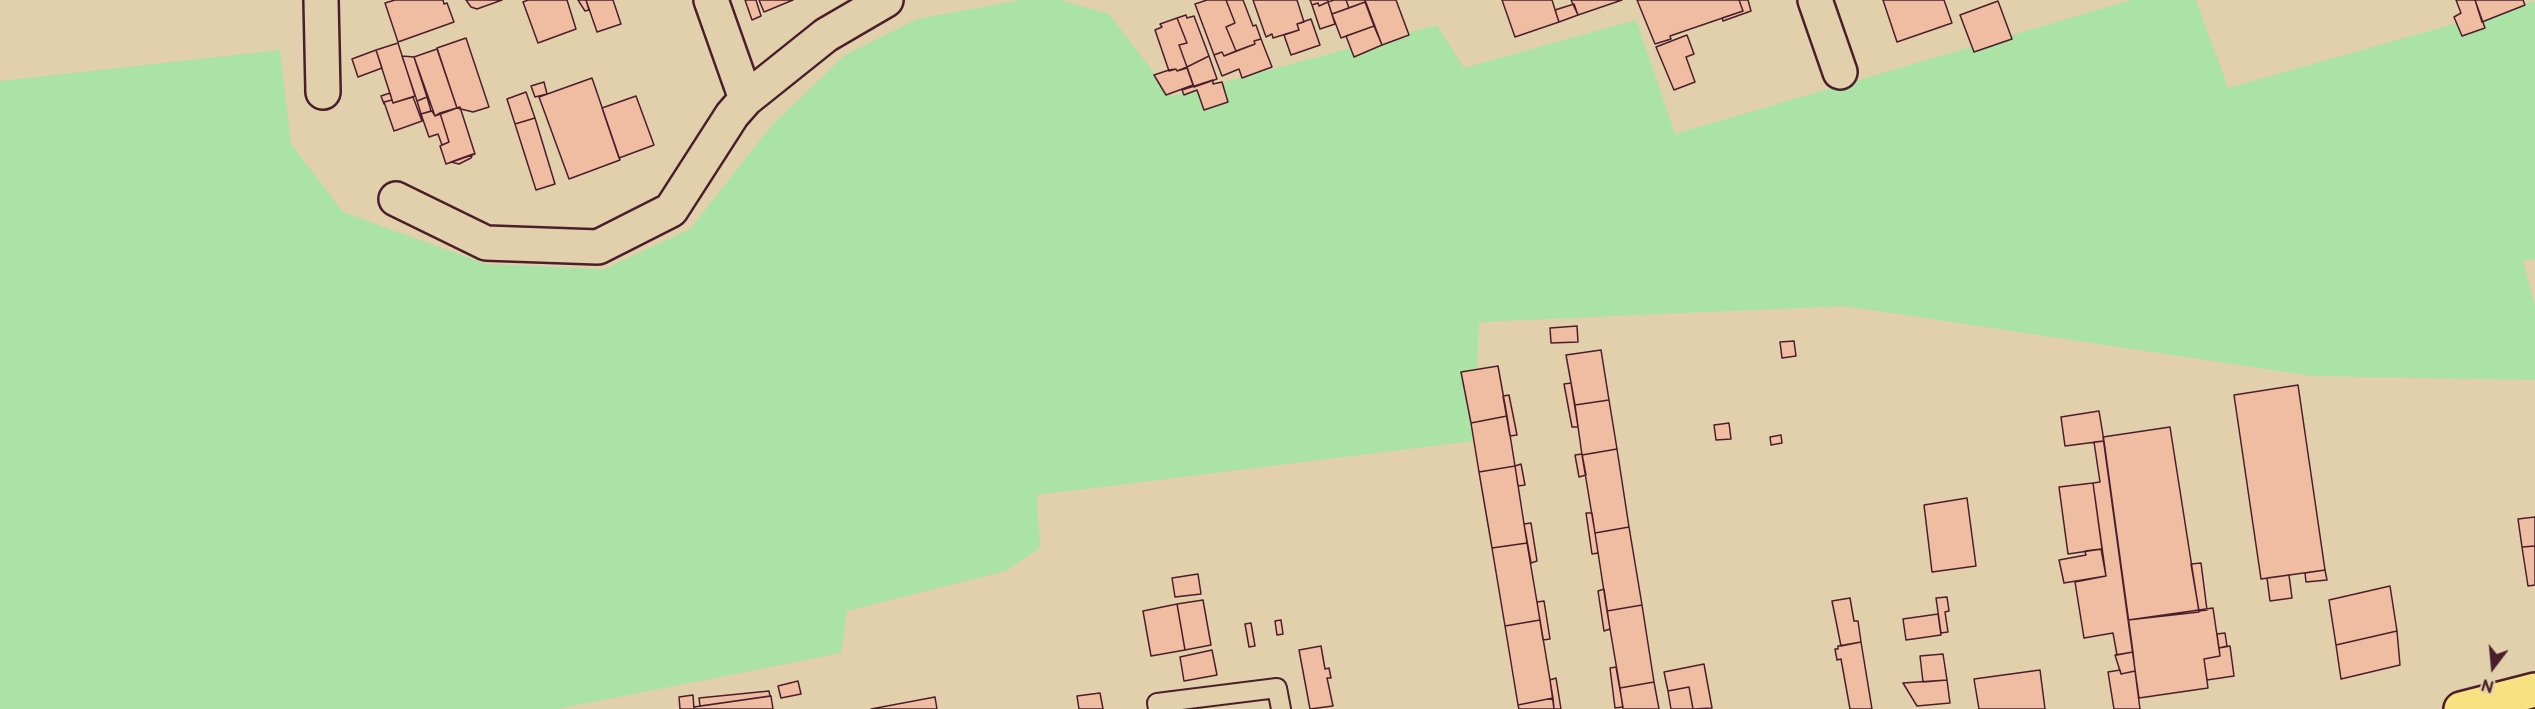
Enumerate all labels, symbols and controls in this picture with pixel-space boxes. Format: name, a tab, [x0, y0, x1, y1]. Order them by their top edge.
north arrow	[2463, 637, 2523, 697]
text: N	[2479, 674, 2496, 696]

